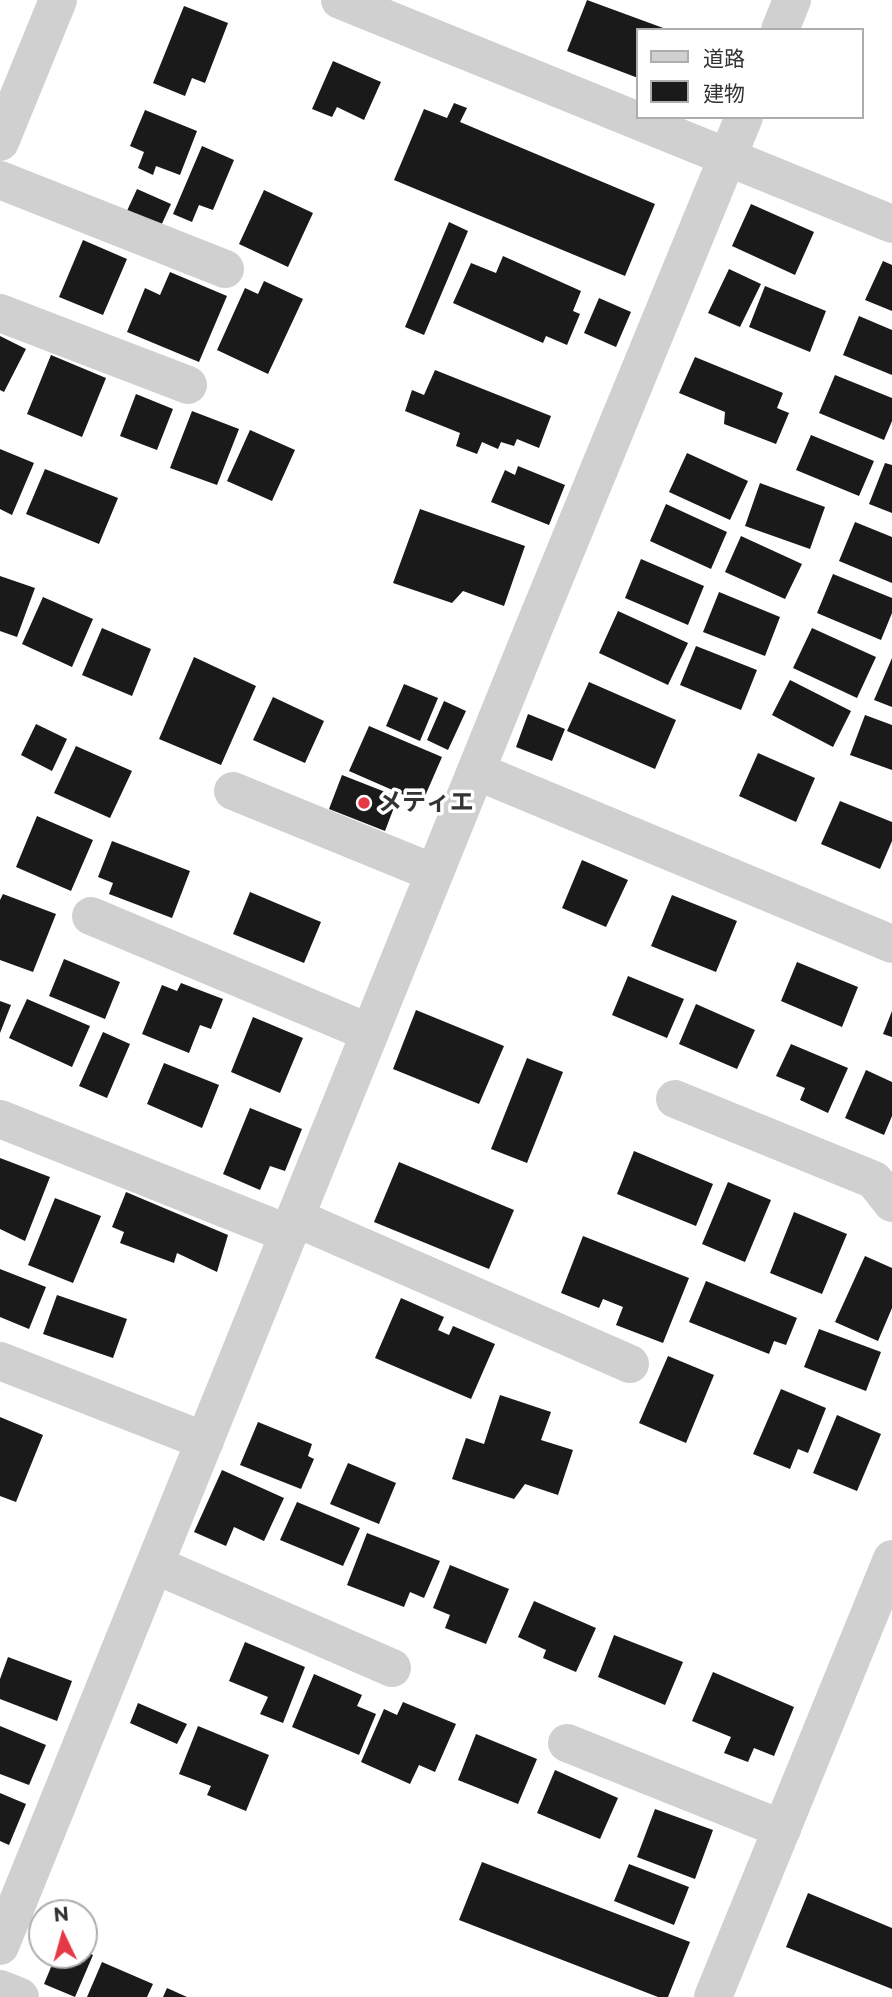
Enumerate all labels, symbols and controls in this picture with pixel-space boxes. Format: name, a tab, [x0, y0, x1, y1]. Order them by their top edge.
legend	[636, 28, 864, 119]
text: 道路	[703, 46, 745, 71]
text: 建物	[703, 81, 745, 106]
place label: メティエ	[378, 789, 474, 817]
marker: メティエ	[356, 795, 372, 811]
north arrow	[28, 1899, 98, 1969]
text: N	[53, 1902, 70, 1927]

